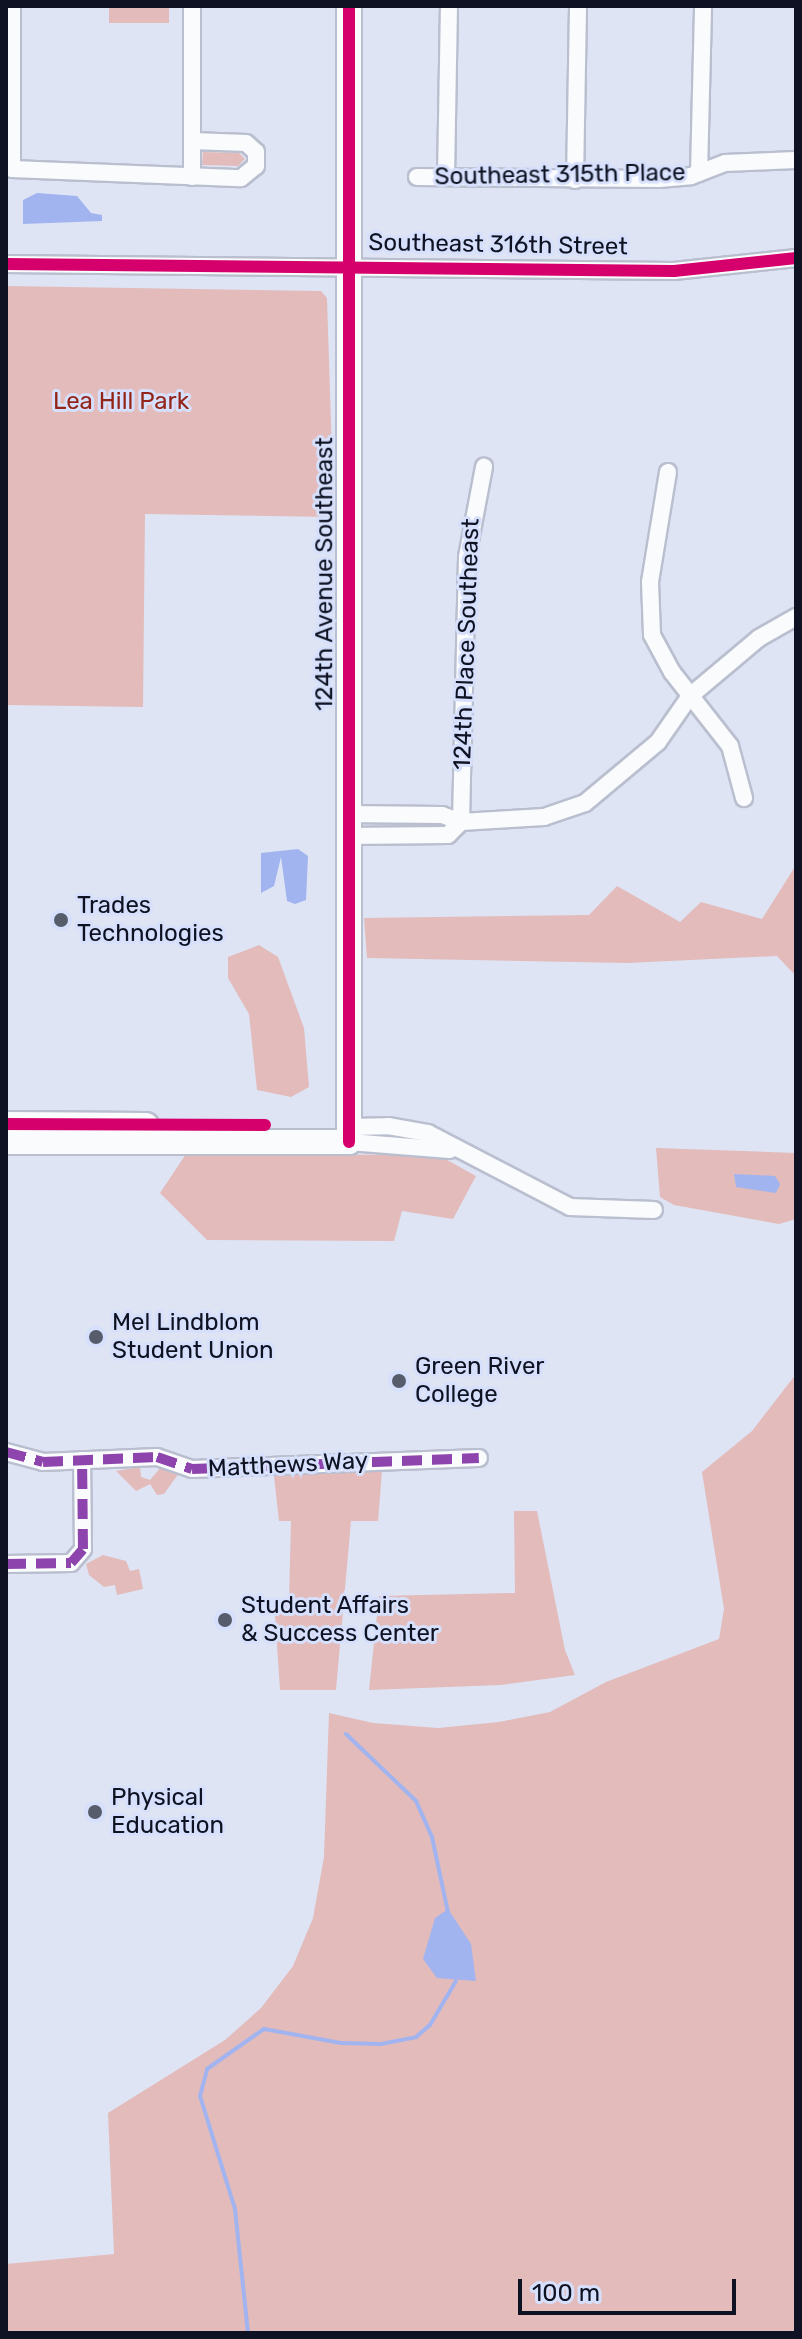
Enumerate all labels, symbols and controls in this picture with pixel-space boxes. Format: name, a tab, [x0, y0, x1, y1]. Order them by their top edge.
street label: Southeast 315th Place	[434, 158, 686, 192]
street label: Southeast 316th Street	[368, 228, 628, 262]
park label: Lea Hill Park	[53, 388, 189, 416]
street label: 124th Avenue Southeast	[311, 437, 339, 711]
street label: 124th Place Southeast	[448, 518, 486, 770]
place label: Trades Technologies	[77, 892, 224, 948]
marker: Trades Technologies	[52, 911, 70, 929]
place label: Mel Lindblom Student Union	[112, 1309, 274, 1365]
marker: Mel Lindblom Student Union	[87, 1328, 105, 1346]
place label: Green River College	[415, 1353, 544, 1409]
marker: Green River College	[390, 1372, 408, 1390]
street label: Matthews Way	[207, 1446, 369, 1484]
place label: Student Affairs & Success Center	[241, 1592, 439, 1648]
marker: Student Affairs & Success Center	[216, 1611, 234, 1629]
place label: Physical Education	[111, 1784, 224, 1840]
marker: Physical Education	[86, 1803, 104, 1821]
scale bar	[522, 2263, 740, 2313]
text: 100 m	[532, 2279, 600, 2307]

